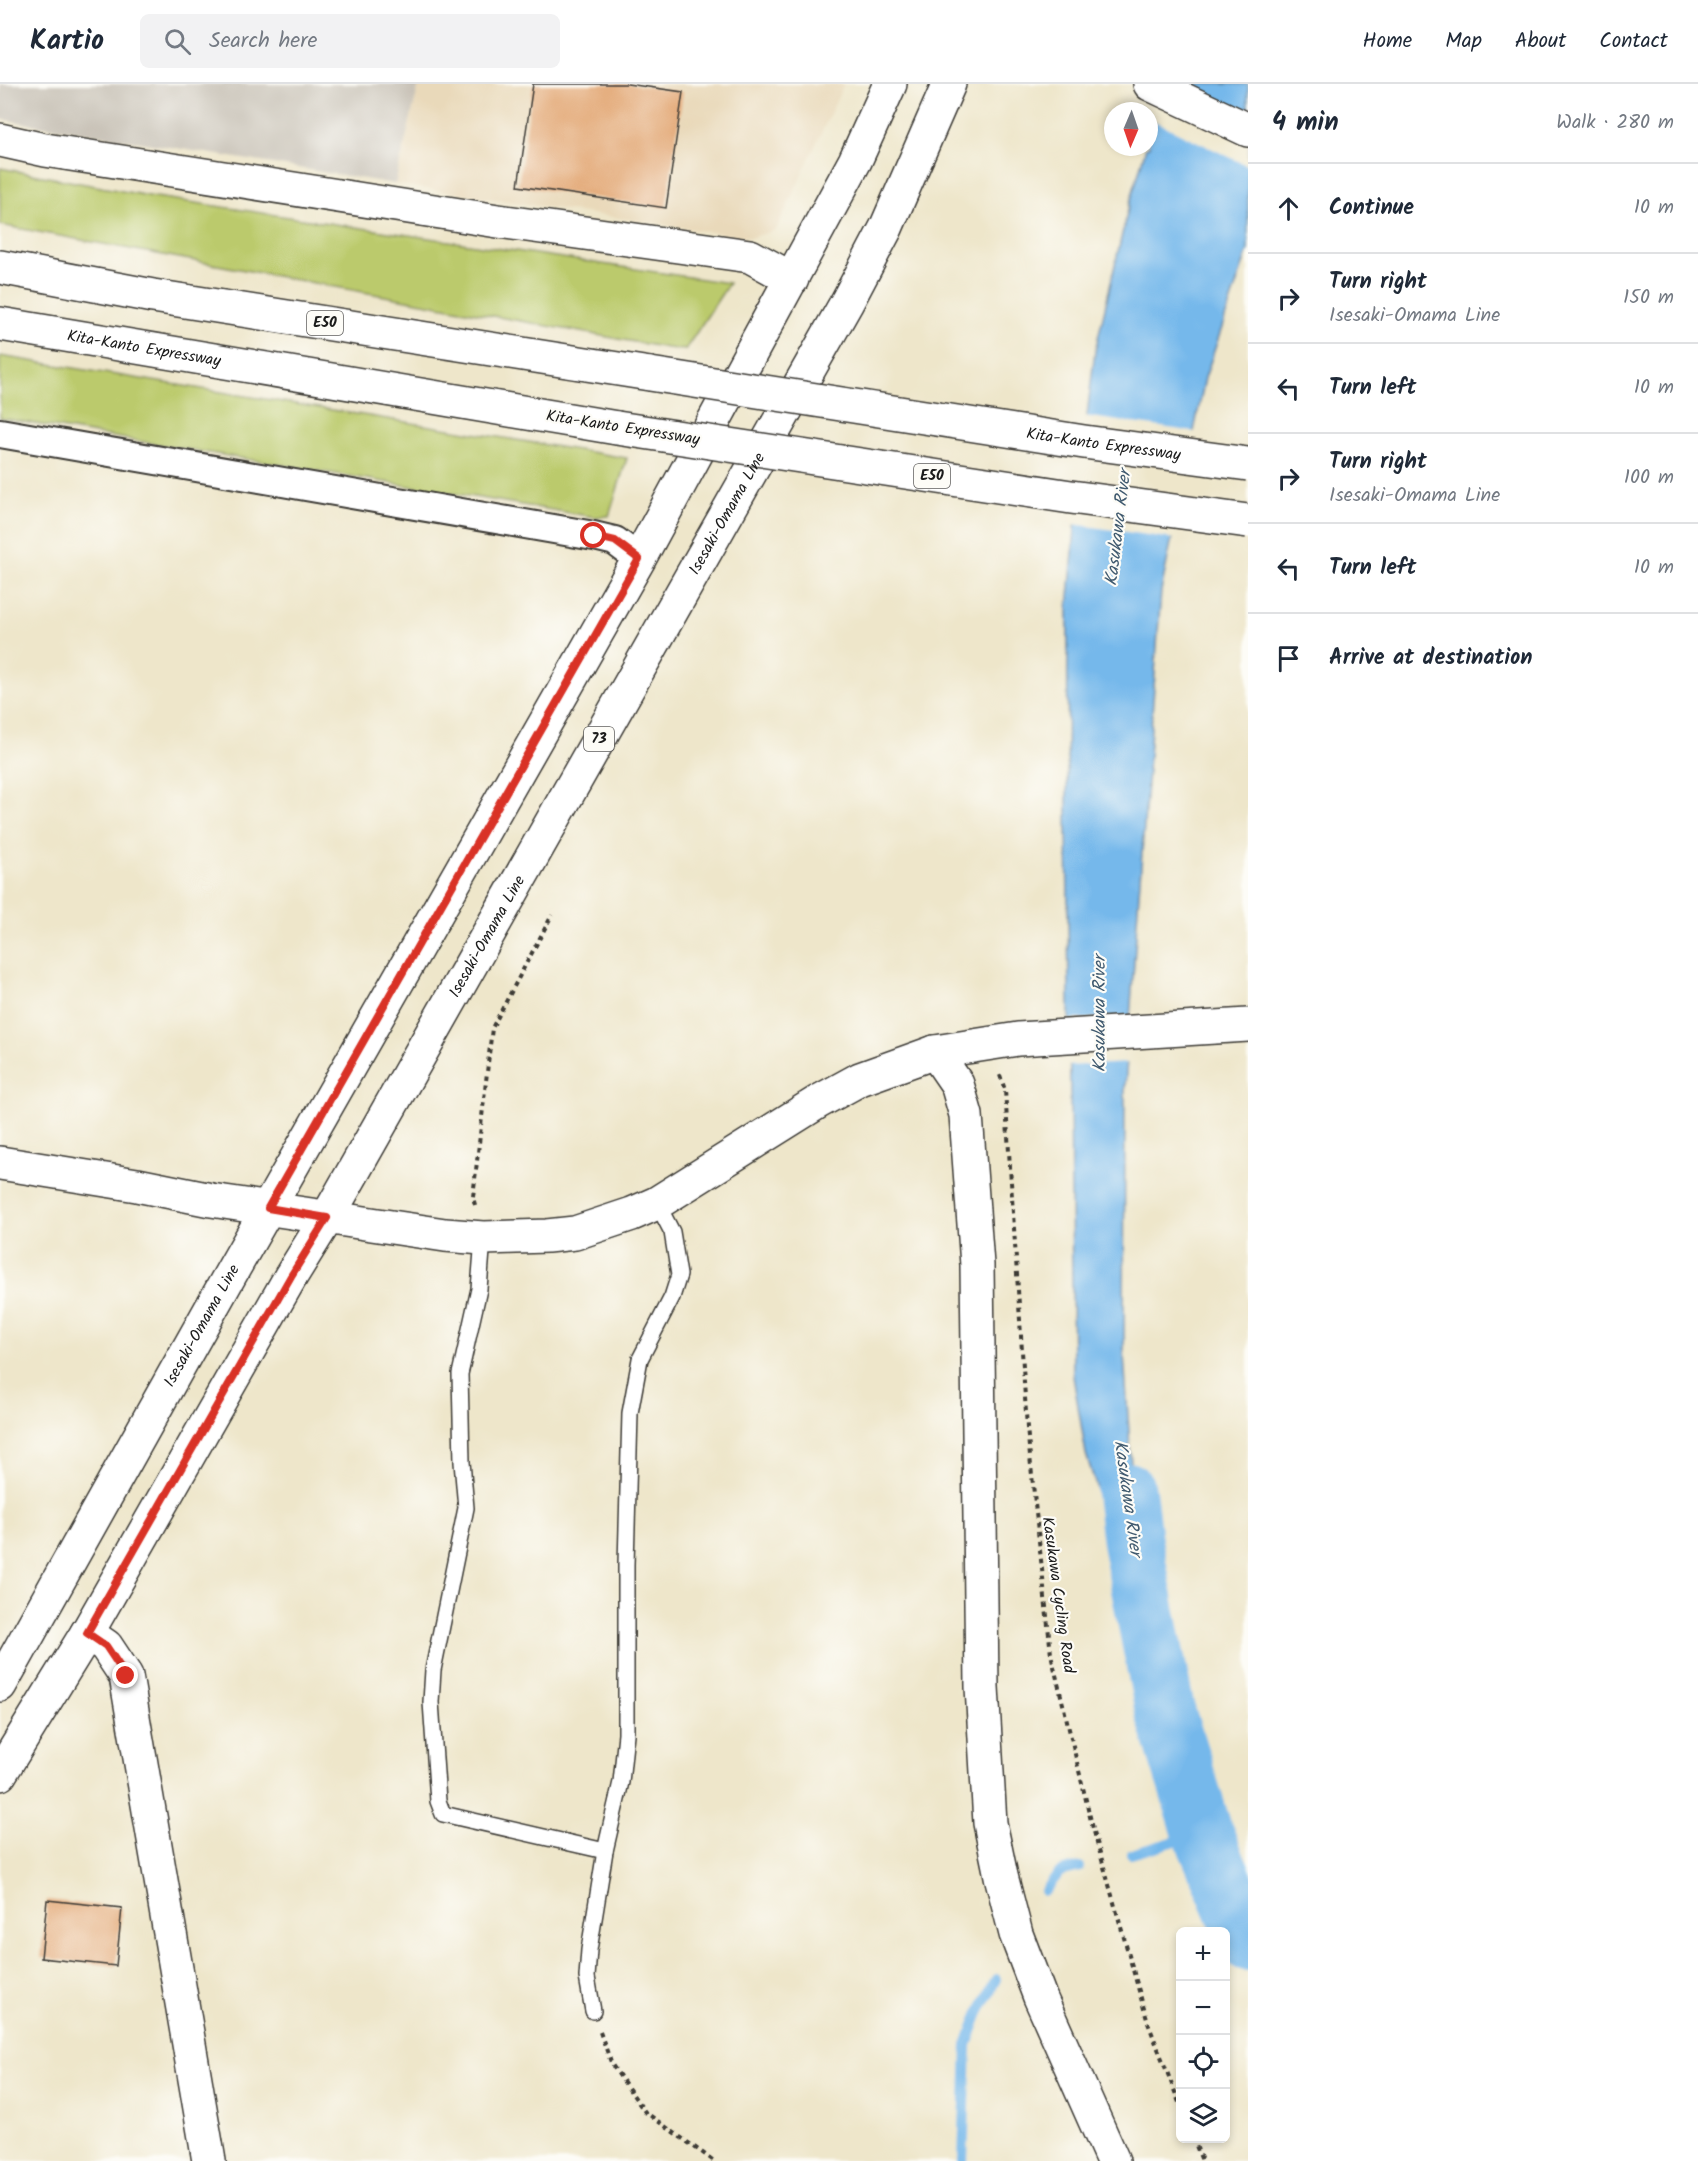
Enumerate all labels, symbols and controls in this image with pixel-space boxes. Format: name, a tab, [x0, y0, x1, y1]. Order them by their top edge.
search box	[140, 14, 560, 68]
text: Kartio	[30, 19, 104, 64]
text: Search here	[209, 24, 317, 59]
icon: search	[161, 25, 194, 58]
text: Home	[1363, 25, 1412, 58]
text: Map	[1445, 25, 1482, 58]
text: About	[1515, 25, 1566, 58]
text: Contact	[1599, 25, 1668, 58]
north arrow	[1104, 102, 1158, 156]
text: 4 min	[1272, 102, 1339, 144]
text: Walk · 280 m	[1556, 107, 1674, 139]
text: Continue	[1329, 191, 1414, 226]
icon: ahead	[1272, 192, 1305, 225]
text: 10 m	[1634, 192, 1674, 224]
text: Turn right	[1329, 265, 1427, 300]
icon: right	[1272, 282, 1305, 315]
text: 150 m	[1623, 282, 1674, 314]
text: Isesaki-Omama Line	[1329, 300, 1500, 332]
road number: E50	[307, 311, 343, 335]
street label: Kita-Kanto Expressway	[65, 323, 223, 374]
text: Turn left	[1329, 371, 1416, 406]
icon: left	[1272, 372, 1305, 405]
text: 10 m	[1634, 372, 1674, 404]
street label: Kita-Kanto Expressway	[544, 403, 702, 453]
street label: Kita-Kanto Expressway	[1025, 421, 1183, 467]
text: Turn right	[1329, 445, 1427, 480]
street label: Isesaki-Omama Line	[682, 448, 772, 579]
icon: right	[1272, 462, 1305, 495]
text: 100 m	[1624, 462, 1674, 494]
road number: E50	[914, 464, 950, 488]
water label: Kasukawa River	[1098, 464, 1141, 588]
text: Isesaki-Omama Line	[1329, 480, 1500, 512]
route start	[580, 522, 606, 548]
text: Turn left	[1329, 551, 1416, 586]
icon: left	[1272, 552, 1305, 585]
text: 10 m	[1634, 552, 1674, 584]
text: Arrive at destination	[1329, 641, 1532, 676]
icon: arrive	[1272, 642, 1305, 675]
road number: 73	[584, 727, 614, 751]
street label: Isesaki-Omama Line	[442, 871, 532, 1002]
water label: Kasukawa River	[1086, 952, 1115, 1072]
street label: Isesaki-Omama Line	[157, 1260, 246, 1392]
water label: Kasukawa River	[1105, 1438, 1150, 1562]
street label: Kasukawa Cycling Road	[1035, 1515, 1081, 1676]
route end	[112, 1662, 138, 1688]
map controls	[1176, 1927, 1230, 2143]
button: +	[1176, 1927, 1230, 1981]
button: −	[1176, 1981, 1230, 2035]
button: locate	[1176, 2035, 1230, 2089]
button: layers	[1176, 2089, 1230, 2143]

